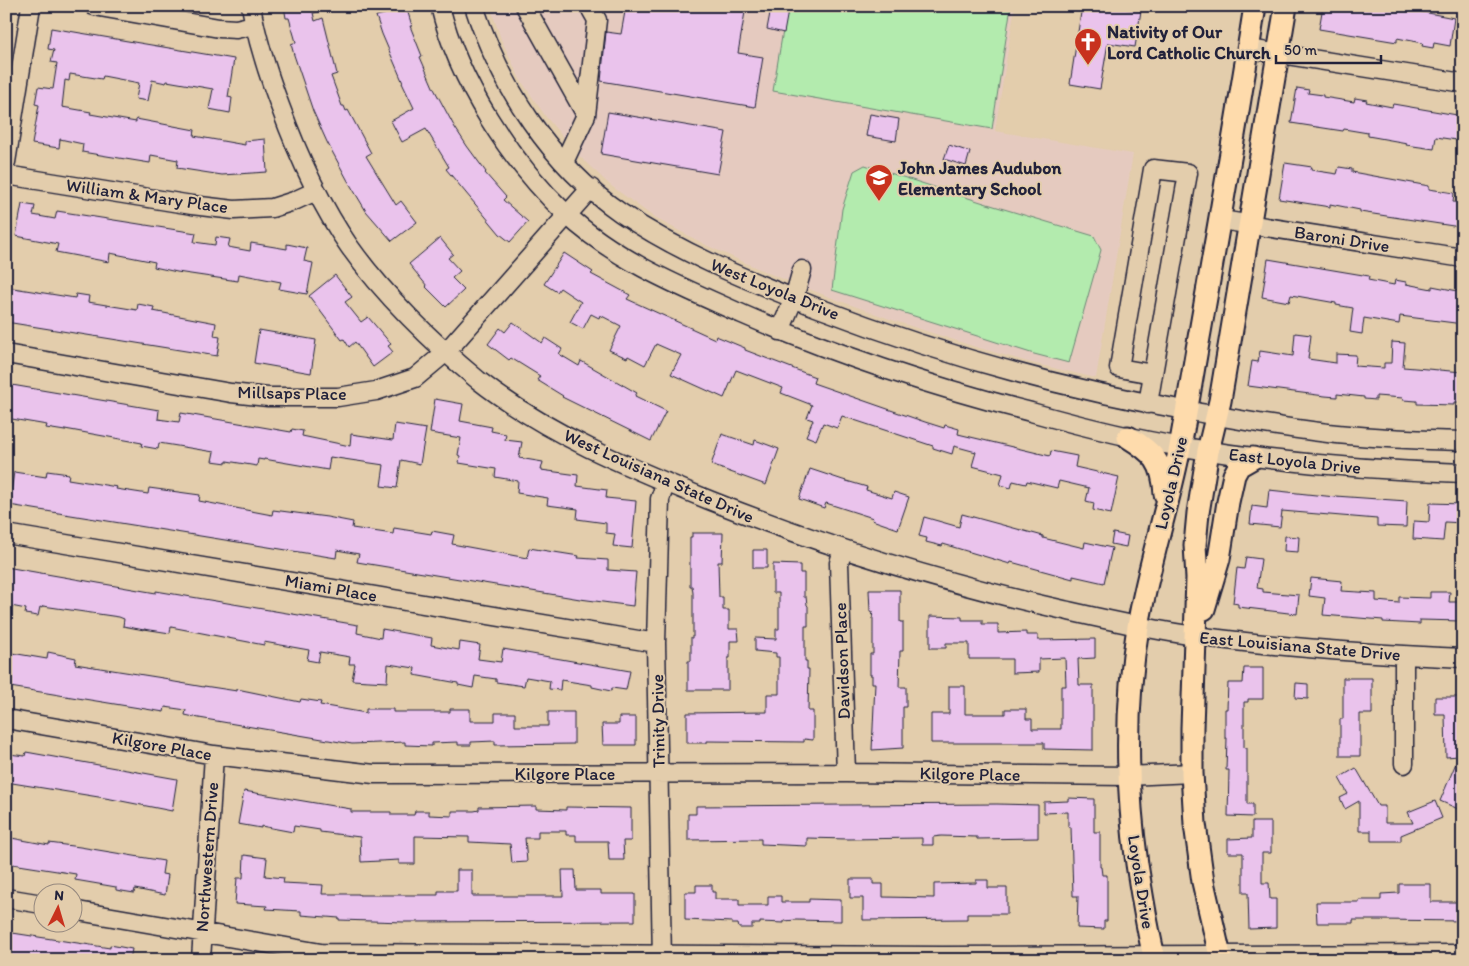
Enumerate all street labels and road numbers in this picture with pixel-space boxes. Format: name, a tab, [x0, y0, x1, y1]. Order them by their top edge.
street label: William & Mary Place	[64, 174, 230, 218]
street label: Baroni Drive	[1293, 221, 1391, 257]
street label: West Loyola Drive	[707, 253, 843, 325]
street label: Millsaps Place	[237, 381, 347, 405]
street label: West Louisiana State Drive	[560, 424, 758, 528]
street label: Loyola Drive	[1150, 434, 1192, 532]
street label: East Loyola Drive	[1228, 443, 1362, 479]
street label: Miami Place	[283, 569, 379, 607]
street label: Davidson Place	[829, 602, 855, 720]
street label: East Louisiana State Drive	[1199, 626, 1401, 666]
street label: Trinity Drive	[646, 674, 670, 768]
street label: Kilgore Place	[110, 726, 214, 766]
street label: Kilgore Place	[919, 762, 1021, 786]
street label: Kilgore Place	[515, 763, 615, 785]
street label: Northwestern Drive	[191, 781, 223, 933]
street label: Loyola Drive	[1123, 833, 1159, 931]

